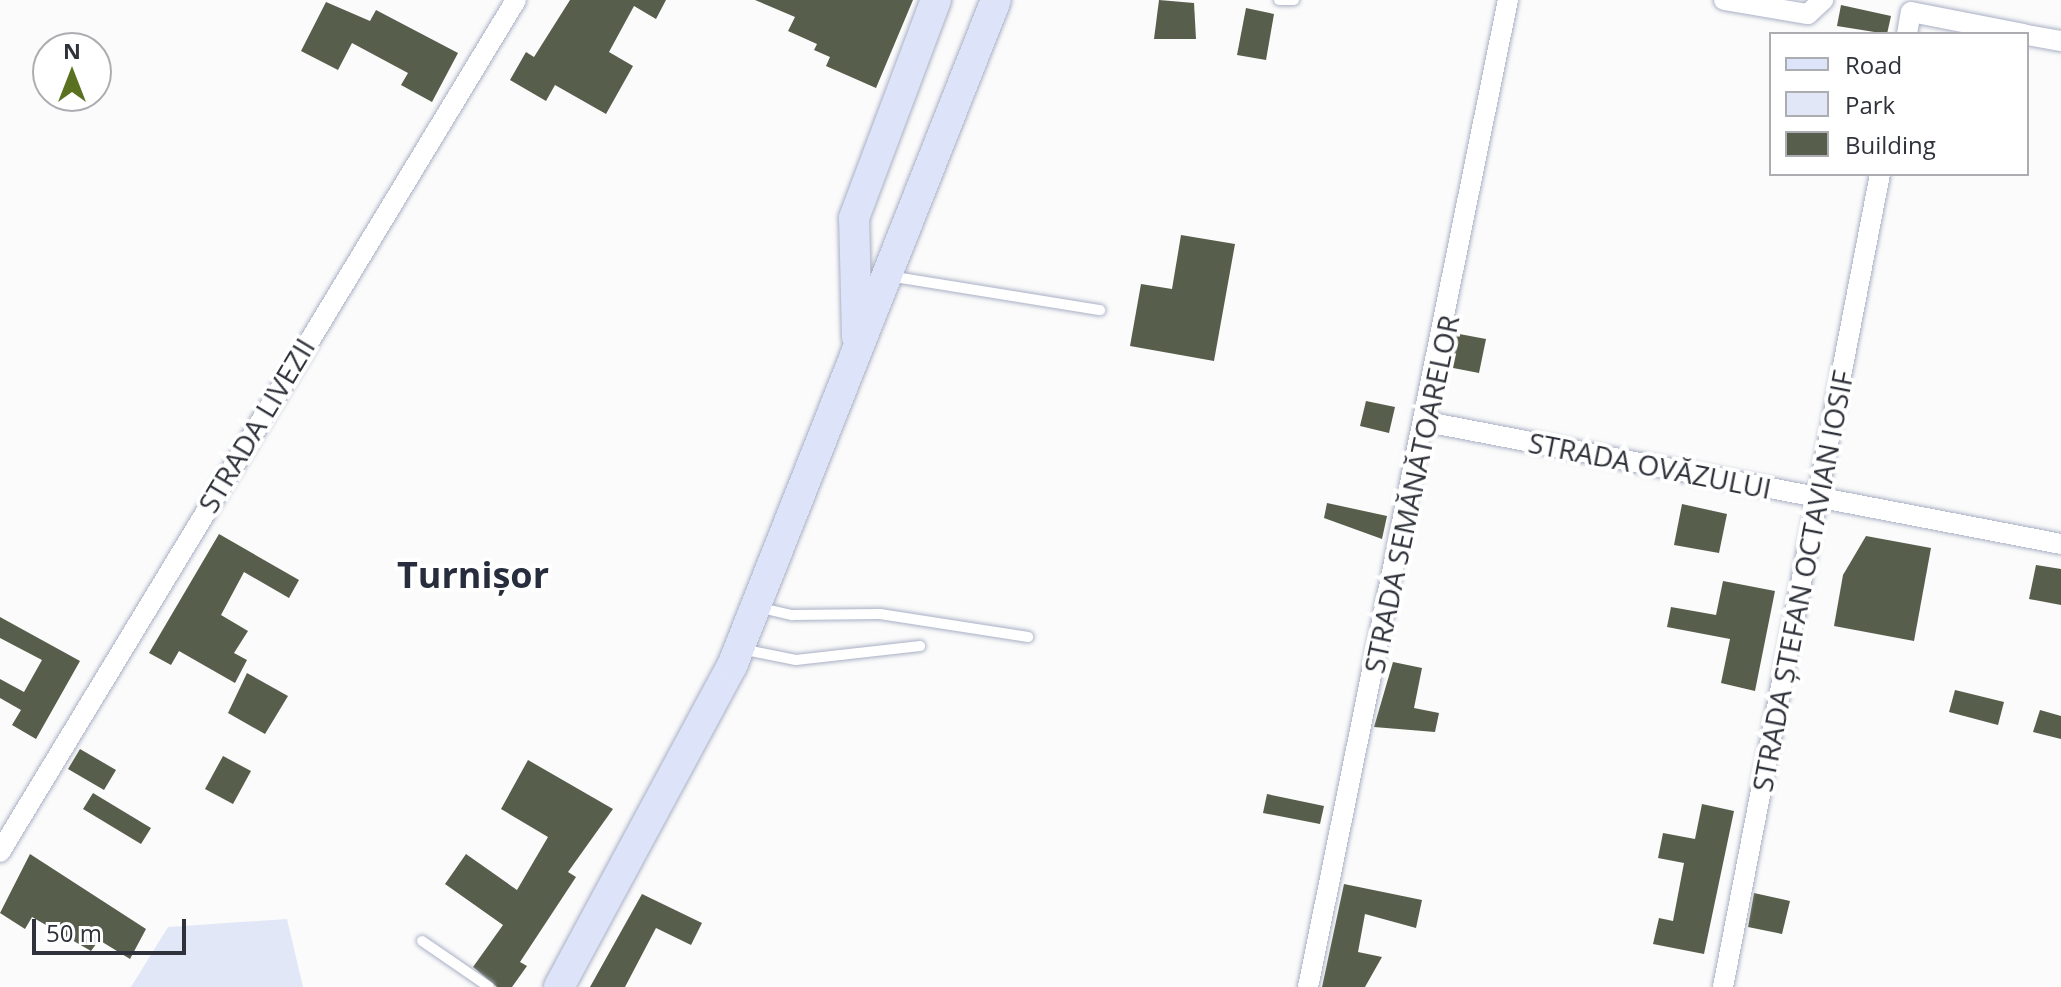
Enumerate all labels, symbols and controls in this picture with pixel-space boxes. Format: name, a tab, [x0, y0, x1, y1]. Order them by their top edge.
north arrow	[32, 32, 112, 112]
legend	[1769, 32, 2029, 176]
text: N	[63, 35, 81, 65]
text: Road	[1845, 48, 1902, 81]
text: Park	[1845, 88, 1895, 121]
text: Building	[1845, 128, 1936, 161]
street label: STRADA SEMĂNĂTOARELOR	[1357, 312, 1465, 676]
street label: STRADA LIVEZII	[191, 332, 321, 518]
street label: STRADA ȘTEFAN OCTAVIAN IOSIF	[1745, 368, 1859, 794]
street label: STRADA OVĂZULUI	[1526, 425, 1774, 505]
district label: Turnișor	[397, 553, 549, 597]
scale bar	[36, 903, 190, 953]
text: 50 m	[46, 916, 102, 949]

